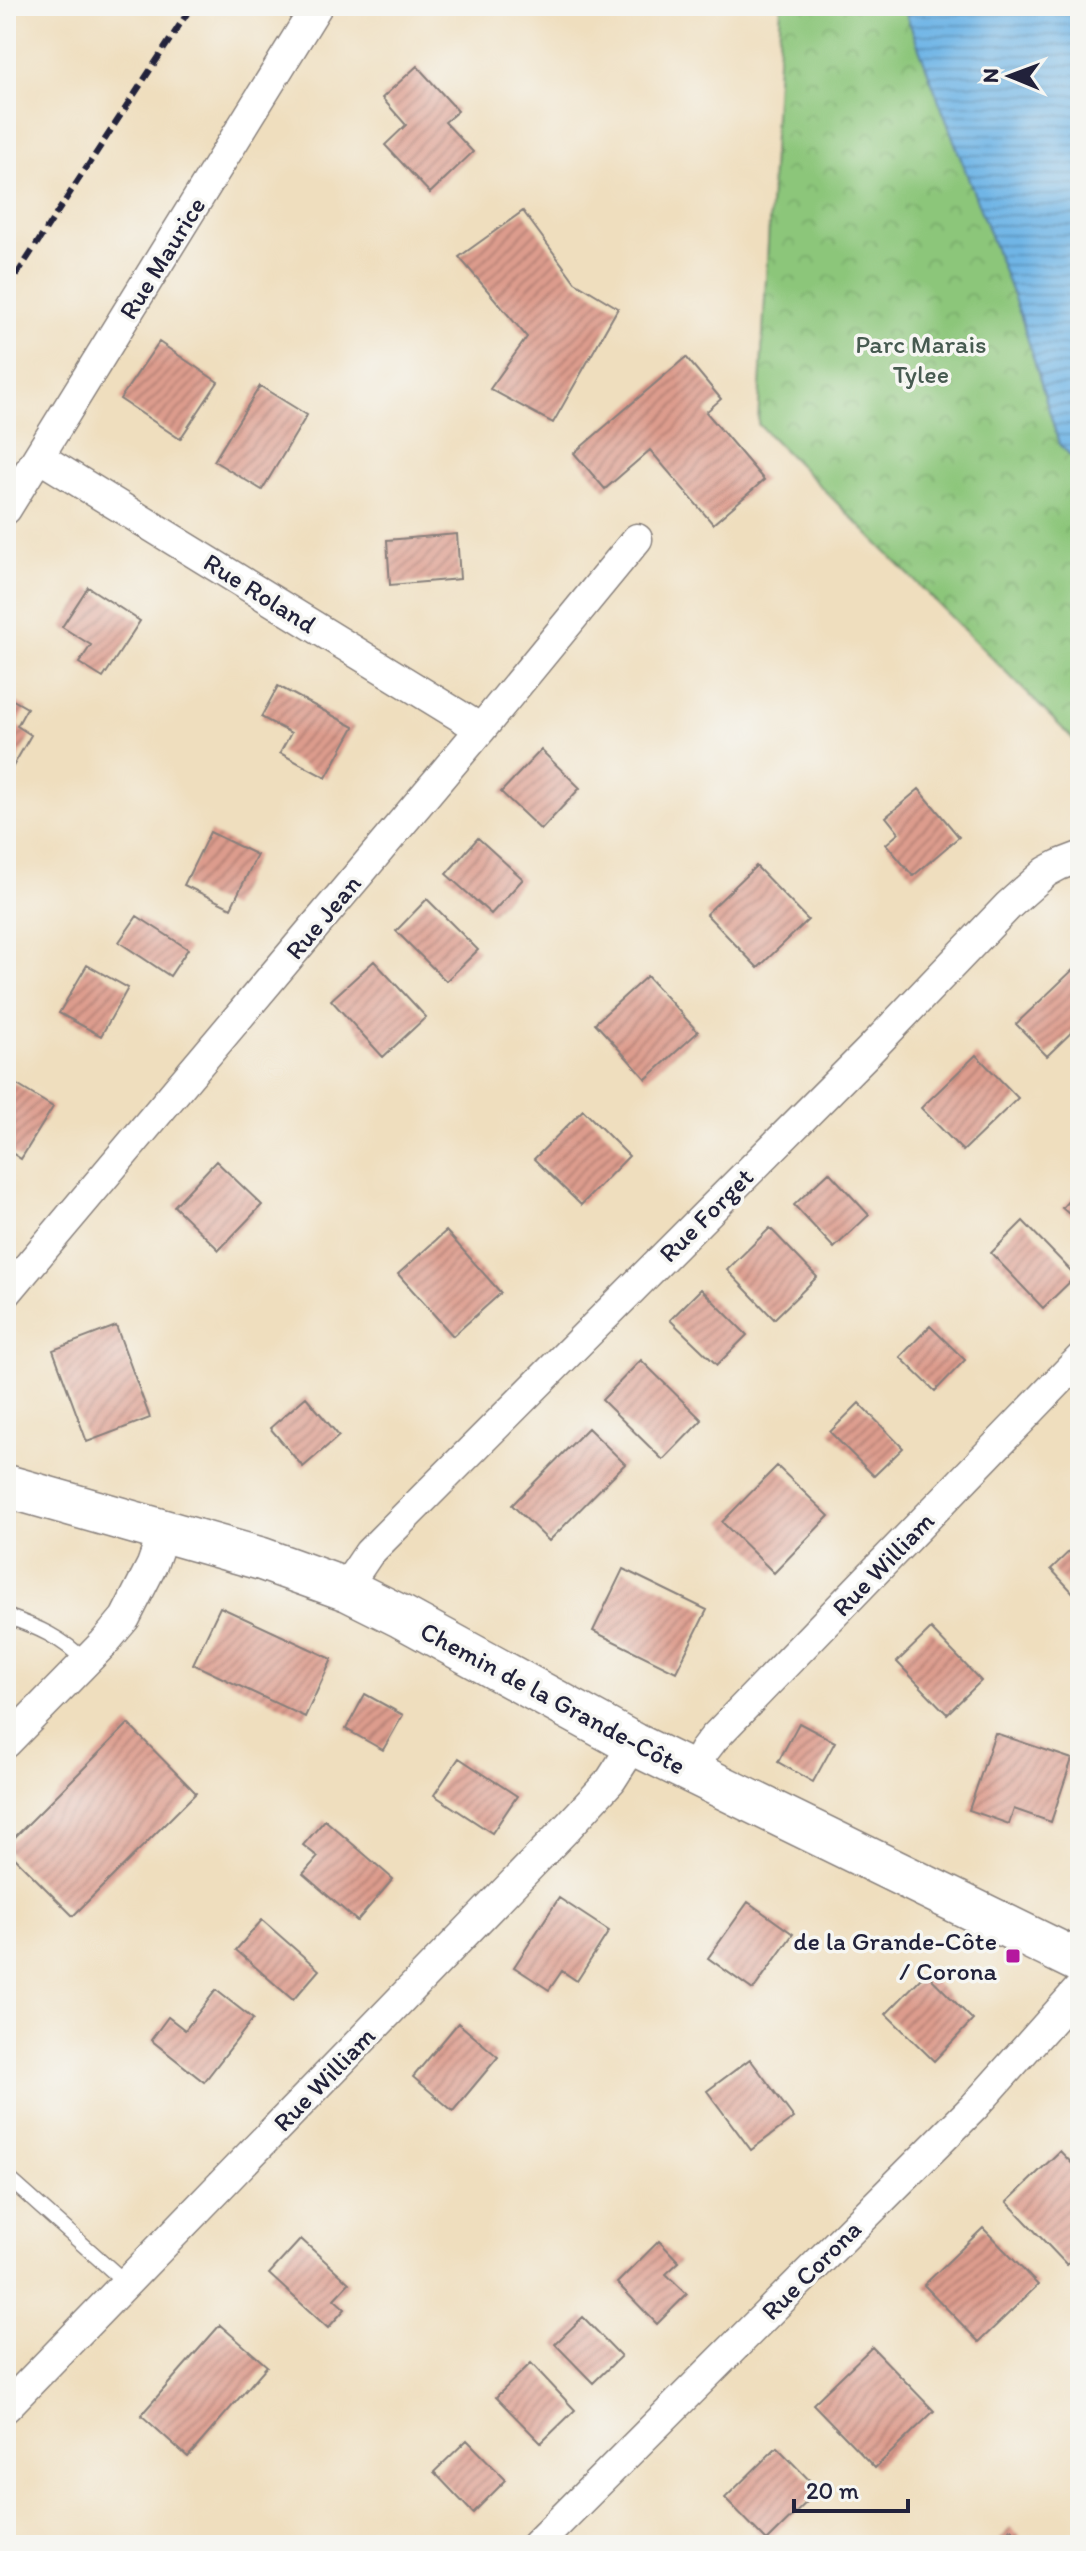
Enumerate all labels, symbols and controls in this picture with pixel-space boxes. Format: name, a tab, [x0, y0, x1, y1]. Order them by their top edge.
north arrow	[970, 36, 1050, 116]
text: N	[977, 68, 1004, 83]
street label: Rue Maurice	[112, 191, 212, 325]
park label: Parc Marais Tylee	[855, 328, 987, 390]
street label: Rue Roland	[198, 546, 322, 640]
street label: Rue Jean	[278, 868, 368, 966]
street label: Rue Forget	[652, 1161, 760, 1269]
street label: Rue William	[825, 1505, 941, 1623]
street label: Chemin de la Grande-Côte	[415, 1614, 691, 1782]
place label: de la Grande-Côte / Corona	[793, 1925, 997, 1987]
marker: de la Grande-Côte / Corona	[1004, 1947, 1022, 1965]
street label: Rue William	[266, 2020, 382, 2138]
street label: Rue Corona	[754, 2213, 868, 2327]
scale bar	[794, 2463, 908, 2513]
text: 20 m	[806, 2476, 859, 2505]

